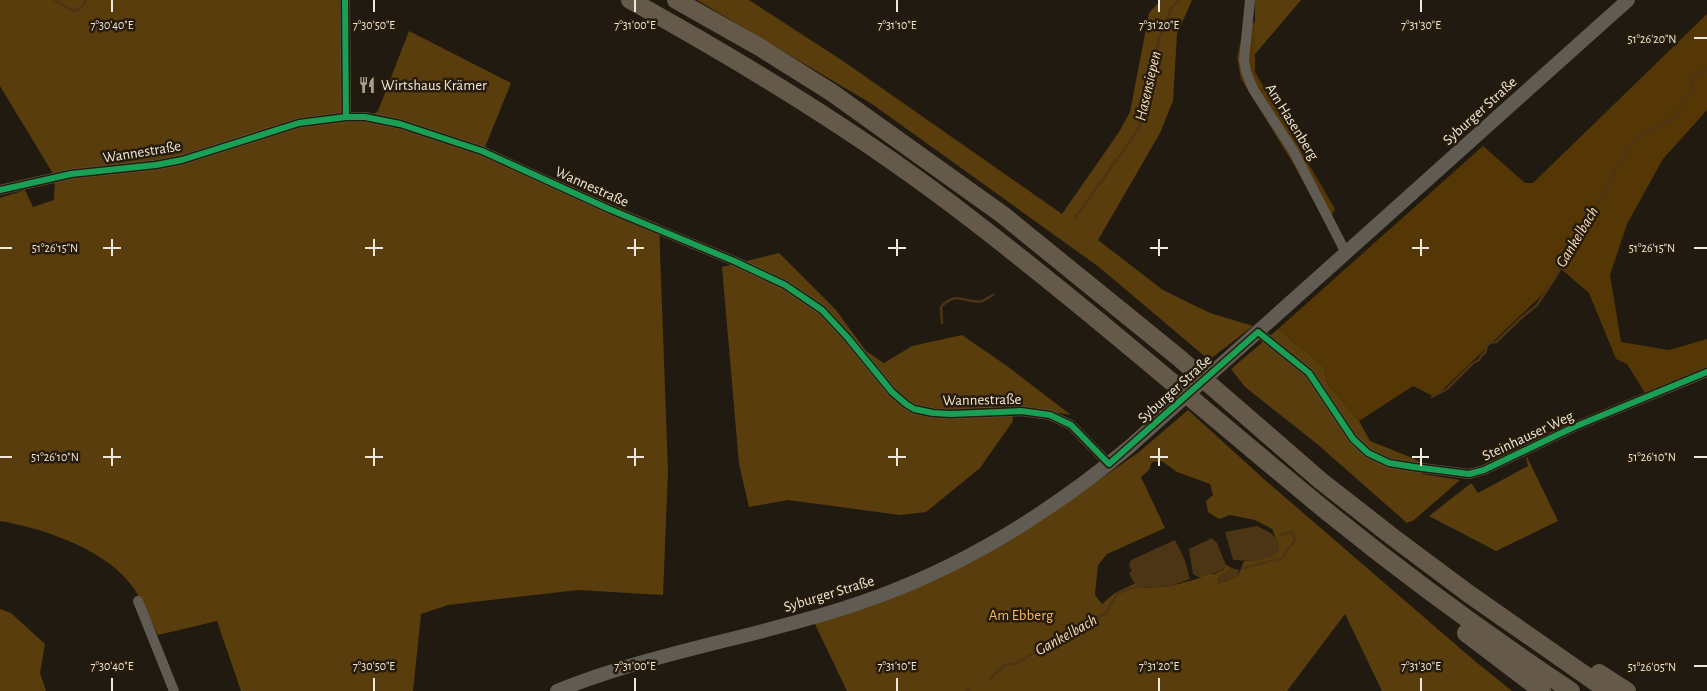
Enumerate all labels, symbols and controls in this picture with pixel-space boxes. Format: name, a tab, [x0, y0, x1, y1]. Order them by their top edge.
text: 7°30'40"E	[90, 19, 134, 31]
text: 7°30'50"E	[353, 19, 395, 31]
text: 7°31'00"E	[614, 19, 656, 31]
text: 7°31'10"E	[877, 19, 917, 31]
text: 7°31'20"E	[1139, 19, 1179, 31]
text: 7°31'30"E	[1401, 19, 1441, 31]
text: 51°26'20"N	[1627, 33, 1677, 45]
water label: Hasensiepen	[1132, 50, 1165, 123]
street label: Syburger Straße	[1440, 74, 1520, 148]
restaurant icon: Wirtshaus Krämer	[357, 75, 377, 95]
place label: Wirtshaus Krämer	[381, 78, 487, 93]
street label: Am Hasenberg	[1263, 81, 1322, 163]
street label: Wannestraße	[102, 138, 182, 166]
street label: Wannestraße	[553, 164, 631, 210]
water label: Gankelbach	[1553, 204, 1601, 270]
text: 51°26'15"N	[32, 242, 78, 254]
text: 51°26'15"N	[1629, 242, 1675, 254]
street label: Syburger Straße	[1135, 352, 1215, 426]
street label: Wannestraße	[942, 392, 1022, 408]
street label: Steinhauser Weg	[1480, 408, 1577, 464]
text: 51°26'10"N	[31, 451, 79, 463]
text: 51°26'10"N	[1628, 451, 1676, 463]
street label: Syburger Straße	[782, 573, 876, 615]
park label: Am Ebberg	[989, 608, 1054, 623]
water label: Gankelbach	[1033, 612, 1099, 658]
text: 7°30'40"E	[90, 660, 134, 672]
text: 7°30'50"E	[353, 660, 395, 672]
text: 7°31'00"E	[614, 660, 656, 672]
text: 7°31'10"E	[877, 660, 917, 672]
text: 7°31'20"E	[1139, 660, 1179, 672]
text: 7°31'30"E	[1401, 660, 1441, 672]
text: 51°26'05"N	[1628, 661, 1676, 673]

